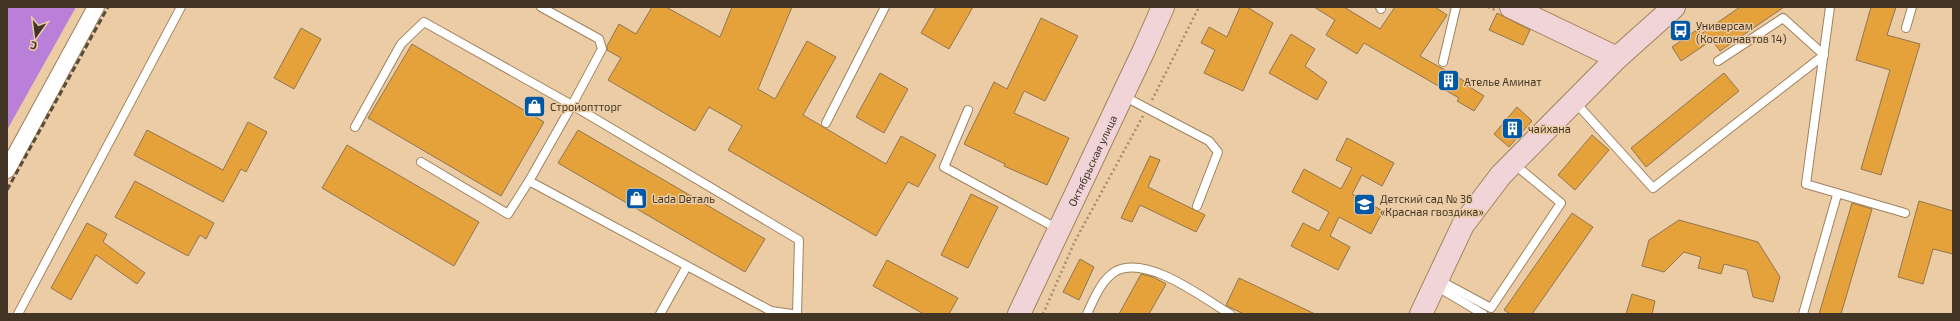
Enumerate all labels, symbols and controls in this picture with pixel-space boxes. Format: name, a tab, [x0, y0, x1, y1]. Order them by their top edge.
north arrow	[16, 16, 56, 56]
bus stop icon: Универсам (Космонавтов 14)	[1667, 18, 1693, 44]
place label: Универсам (Космонавтов 14)	[1696, 19, 1786, 45]
text: С	[28, 39, 38, 53]
building icon: Ателье Аминат	[1435, 68, 1461, 94]
place label: Ателье Аминат	[1464, 75, 1542, 88]
shop icon: Стройоптторг	[521, 93, 547, 119]
place label: Стройоптторг	[550, 100, 622, 113]
street label: Октябрьская улица	[1065, 113, 1119, 208]
building icon: чайхана	[1500, 115, 1526, 141]
place label: чайхана	[1528, 122, 1571, 135]
shop icon: Lada Dеталь	[624, 185, 650, 211]
school or university icon: Детский сад № 36 «Красная гвоздика»	[1351, 191, 1377, 217]
place label: Lada Dеталь	[652, 192, 715, 205]
place label: Детский сад № 36 «Красная гвоздика»	[1380, 192, 1484, 218]

